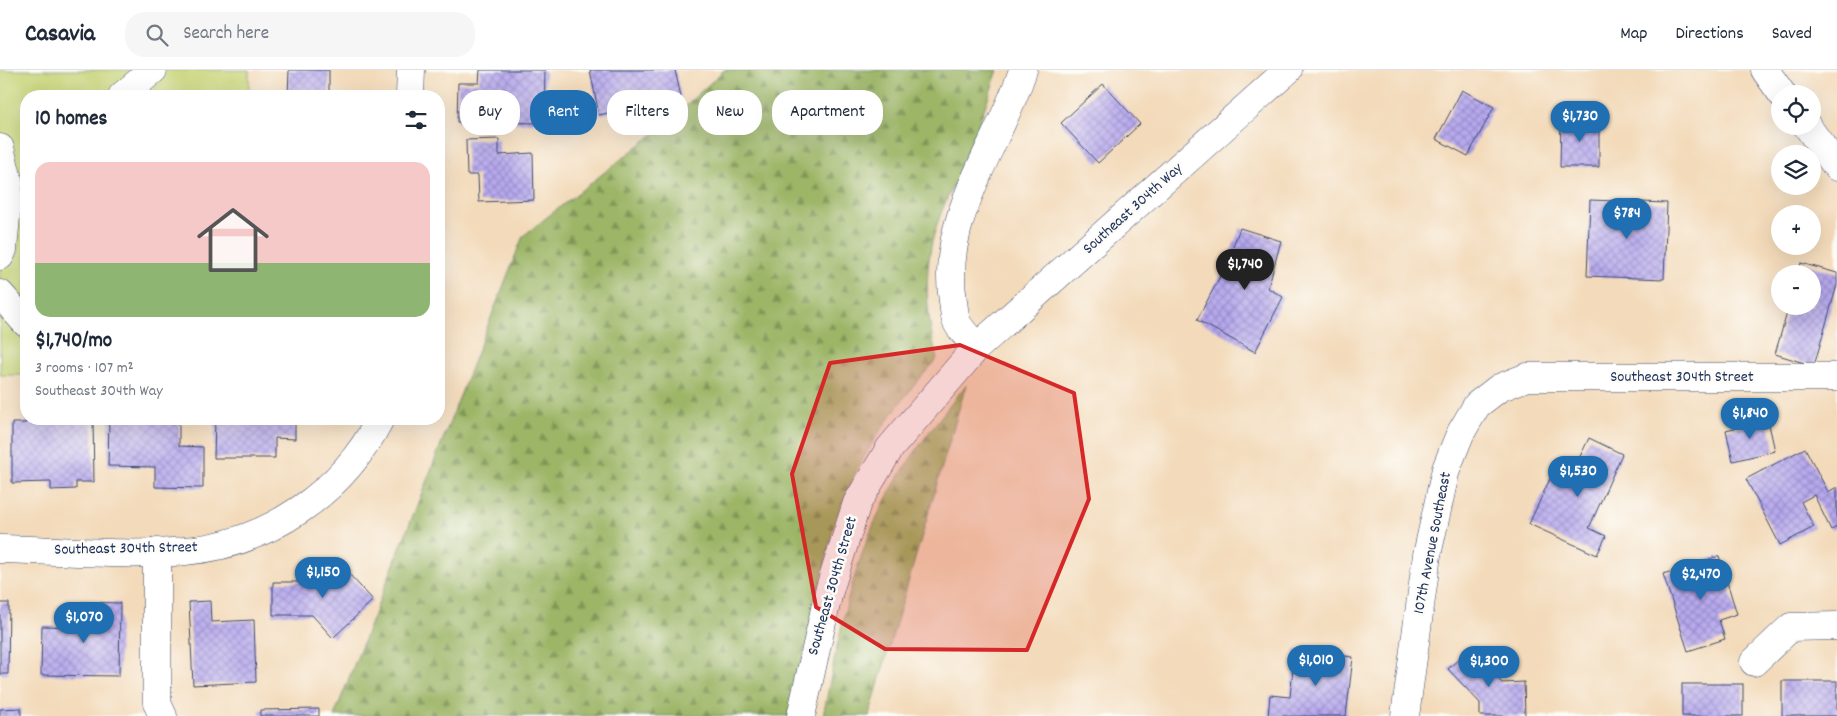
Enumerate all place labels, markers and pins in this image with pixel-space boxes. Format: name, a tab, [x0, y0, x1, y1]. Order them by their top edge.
pin: $1,730	[1539, 100, 1621, 143]
pin: $784	[1597, 198, 1657, 240]
pin: $1,740	[1204, 248, 1286, 291]
pin: $1,840	[1709, 398, 1791, 440]
pin: $1,530	[1537, 456, 1619, 498]
pin: $1,150	[282, 556, 364, 599]
pin: $2,470	[1660, 558, 1742, 601]
pin: $1,070	[43, 602, 125, 644]
pin: $1,010	[1275, 644, 1357, 687]
pin: $1,300	[1448, 646, 1530, 688]

